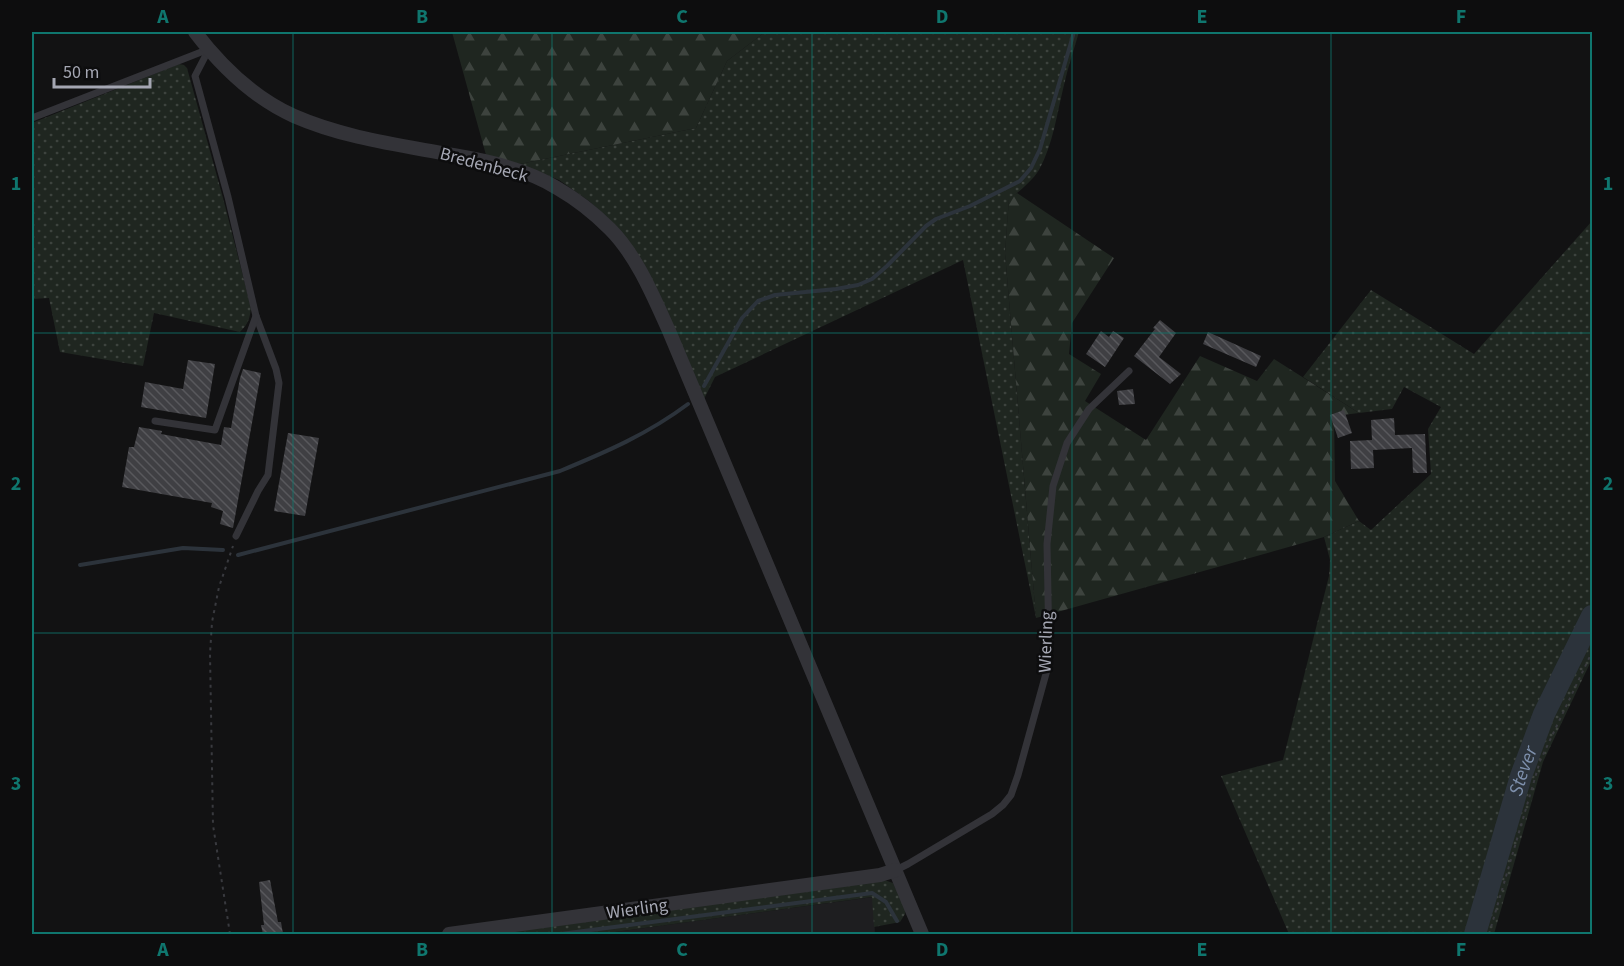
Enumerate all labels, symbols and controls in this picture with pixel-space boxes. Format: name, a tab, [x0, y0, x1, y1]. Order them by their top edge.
text: A	[156, 3, 169, 31]
text: B	[416, 3, 428, 31]
text: C	[676, 3, 688, 31]
text: D	[936, 3, 948, 31]
text: E	[1197, 3, 1207, 31]
text: F	[1456, 3, 1466, 31]
scale bar	[54, 51, 150, 89]
text: 50 m	[63, 60, 99, 85]
street label: Bredenbeck	[437, 141, 531, 189]
text: 1	[11, 170, 21, 198]
text: 1	[1603, 170, 1613, 198]
text: 2	[11, 470, 21, 498]
text: 2	[1603, 470, 1613, 498]
street label: Wierling	[1032, 611, 1060, 673]
water label: Stever	[1502, 741, 1545, 799]
text: 3	[11, 770, 21, 798]
text: 3	[1603, 770, 1613, 798]
street label: Wierling	[605, 892, 669, 926]
text: A	[156, 936, 169, 964]
text: B	[416, 936, 428, 964]
text: C	[676, 936, 688, 964]
text: D	[936, 936, 948, 964]
text: E	[1197, 936, 1207, 964]
text: F	[1456, 936, 1466, 964]

